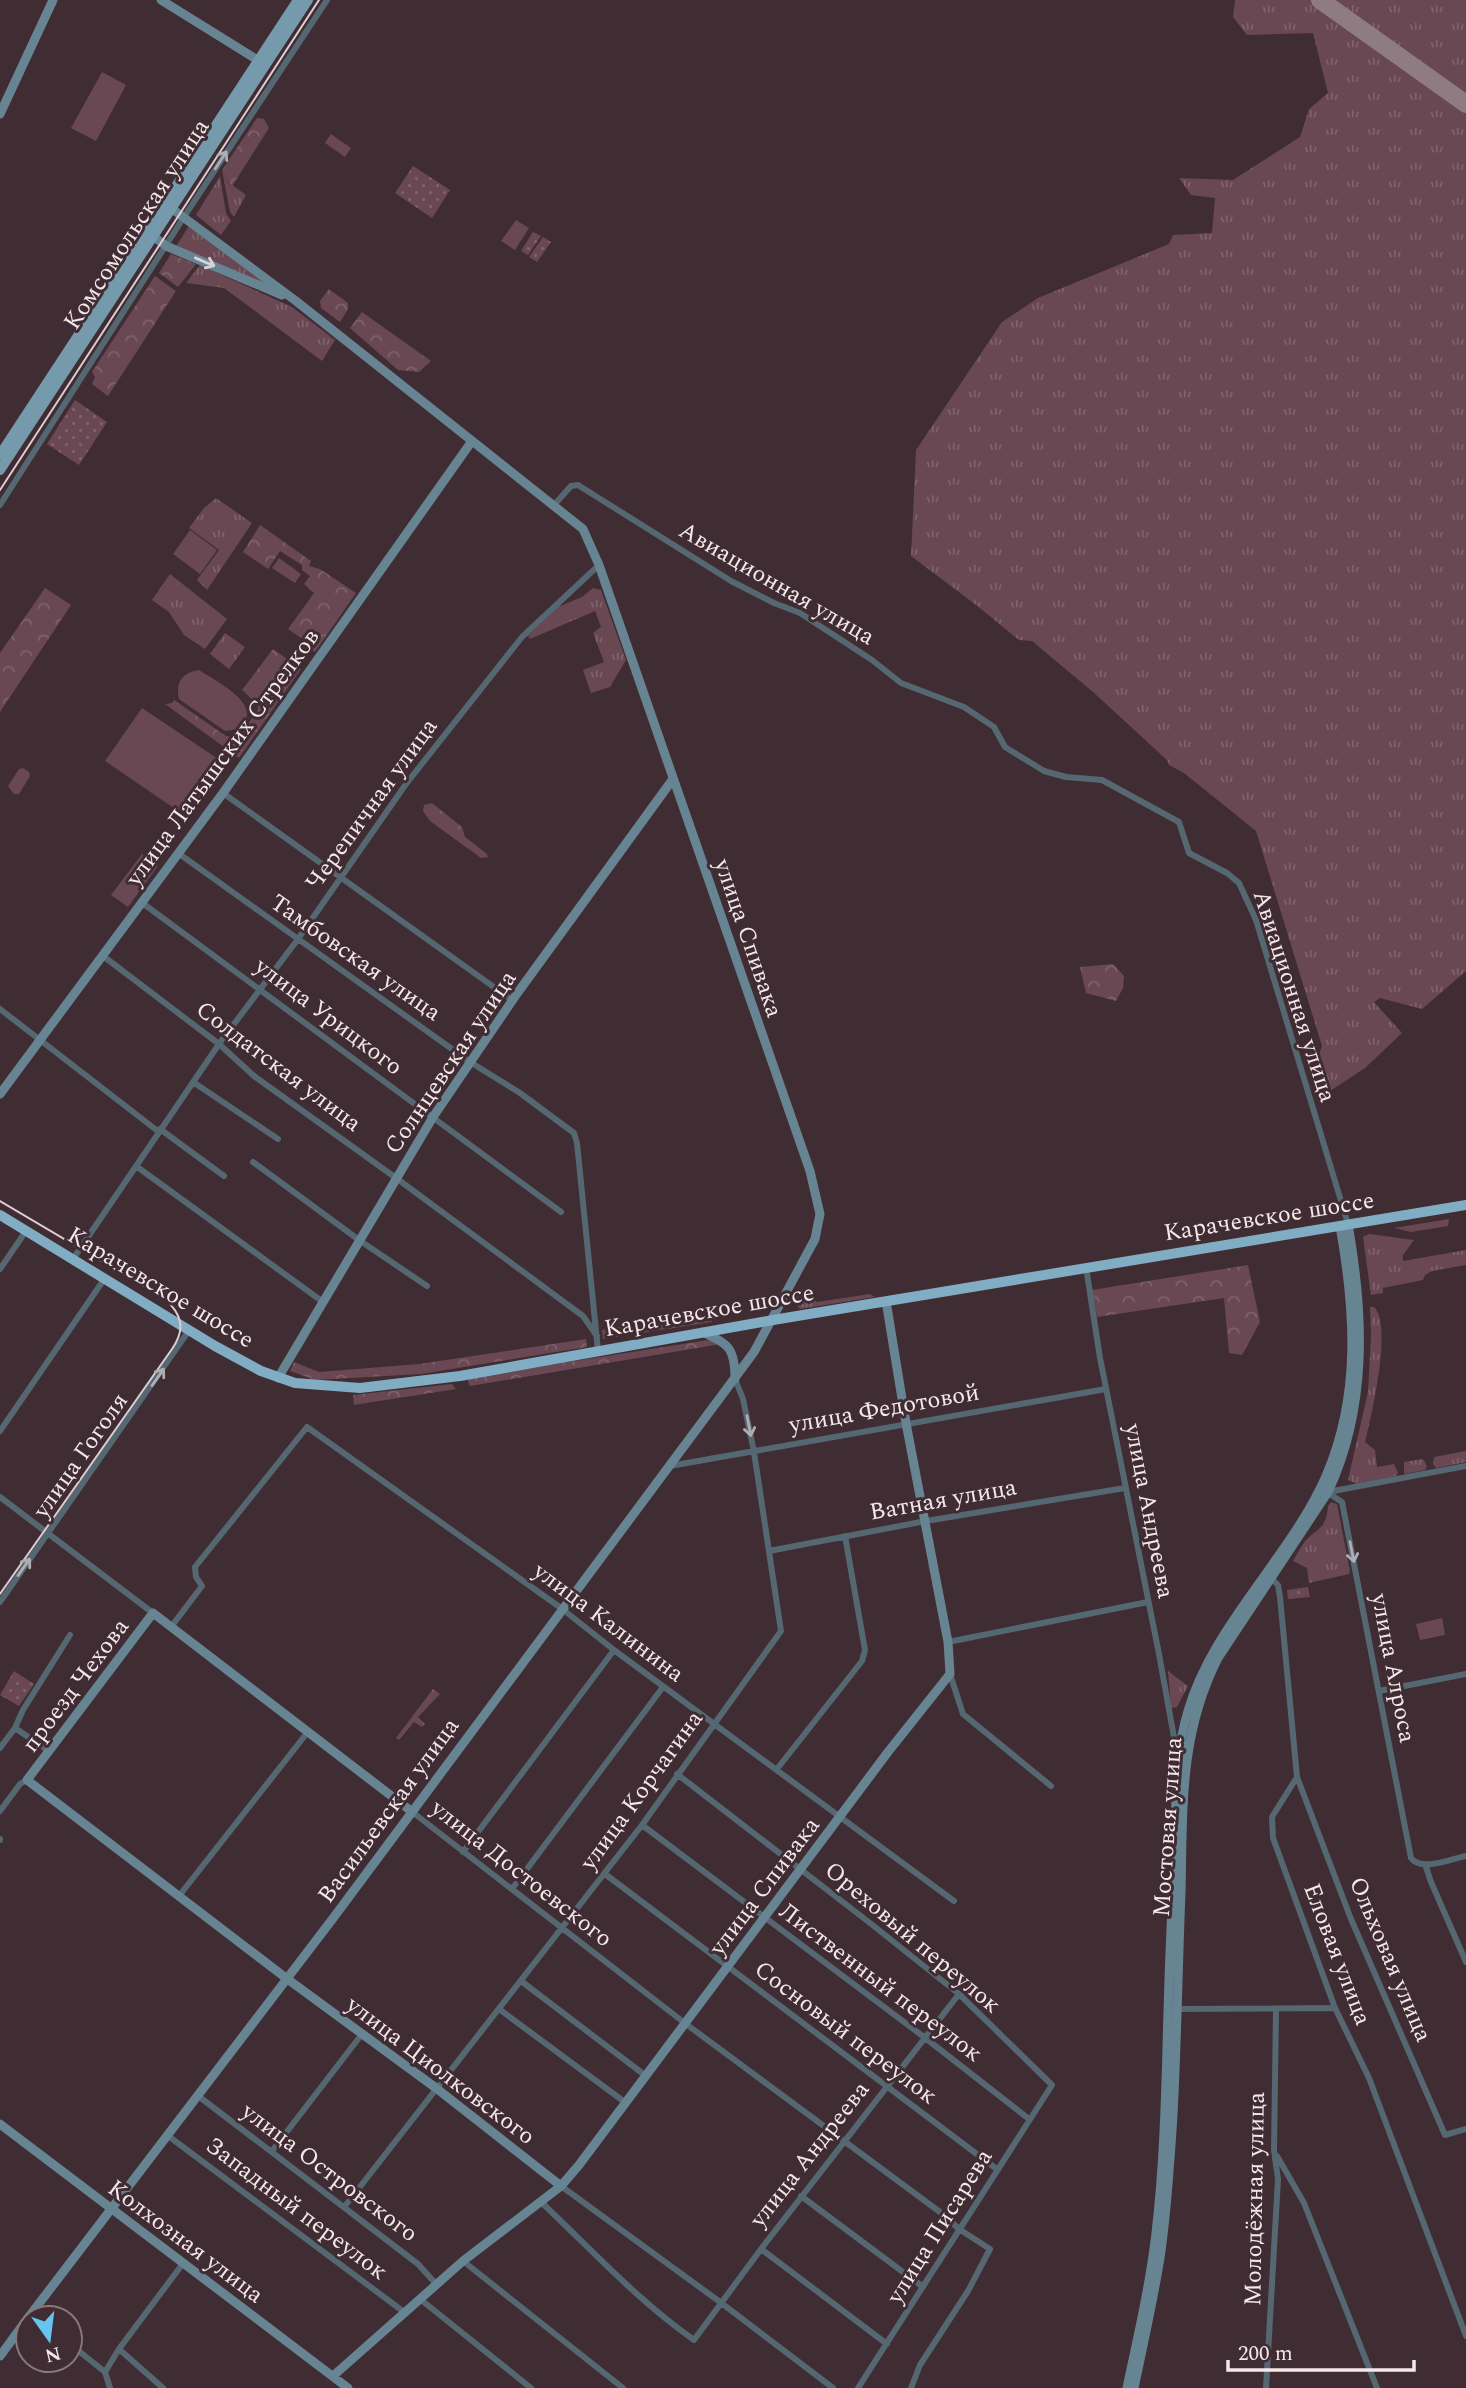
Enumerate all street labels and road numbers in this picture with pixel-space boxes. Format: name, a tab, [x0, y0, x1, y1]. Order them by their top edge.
street label: Комсомольская улица	[55, 112, 219, 337]
street label: Авиационная улица	[672, 513, 882, 655]
street label: улица Латышских Стрелков	[116, 621, 329, 895]
street label: Черепичная улица	[297, 711, 447, 898]
street label: улица Спивака	[704, 853, 792, 1023]
street label: Тамбовская улица	[262, 885, 449, 1031]
street label: Авиационная улица	[1243, 885, 1345, 1107]
street label: улица Урицкого	[246, 948, 410, 1085]
street label: Солнцевская улица	[376, 963, 526, 1162]
street label: Солдатская улица	[188, 992, 369, 1141]
street label: Карачевское шоссе	[1161, 1183, 1377, 1251]
street label: Карачевское шоссе	[60, 1218, 261, 1358]
street label: Карачевское шоссе	[601, 1275, 817, 1347]
street label: улица Федотовой	[785, 1375, 982, 1444]
street label: улица Гоголя	[24, 1385, 137, 1527]
street label: улица Андреева	[1114, 1420, 1184, 1602]
street label: Ватная улица	[867, 1469, 1020, 1531]
street label: улица Калинина	[524, 1553, 692, 1692]
street label: улица Алроса	[1361, 1589, 1425, 1746]
street label: проезд Чехова	[13, 1611, 138, 1760]
street label: улица Корчагина	[571, 1703, 712, 1879]
street label: Васильевская улица	[309, 1710, 469, 1911]
street label: Мостовая улица	[1144, 1736, 1192, 1918]
street label: улица Достоевского	[422, 1791, 620, 1956]
street label: улица Спивака	[700, 1809, 829, 1964]
street label: Ореховый переулок	[816, 1853, 1009, 2023]
street label: Ольховая улица	[1339, 1871, 1441, 2048]
street label: Еловая улица	[1293, 1878, 1381, 2031]
street label: Лиственный переулок	[771, 1894, 990, 2071]
street label: Сосновый переулок	[746, 1952, 944, 2114]
street label: улица Циолковского	[337, 1987, 543, 2154]
street label: улица Андреева	[740, 2074, 879, 2236]
street label: Молодёжная улица	[1235, 2091, 1275, 2306]
street label: улица Островского	[233, 2094, 425, 2251]
street label: Западный переулок	[198, 2128, 395, 2289]
street label: улица Писарева	[877, 2142, 1002, 2312]
street label: Колхозная улица	[100, 2171, 271, 2313]

